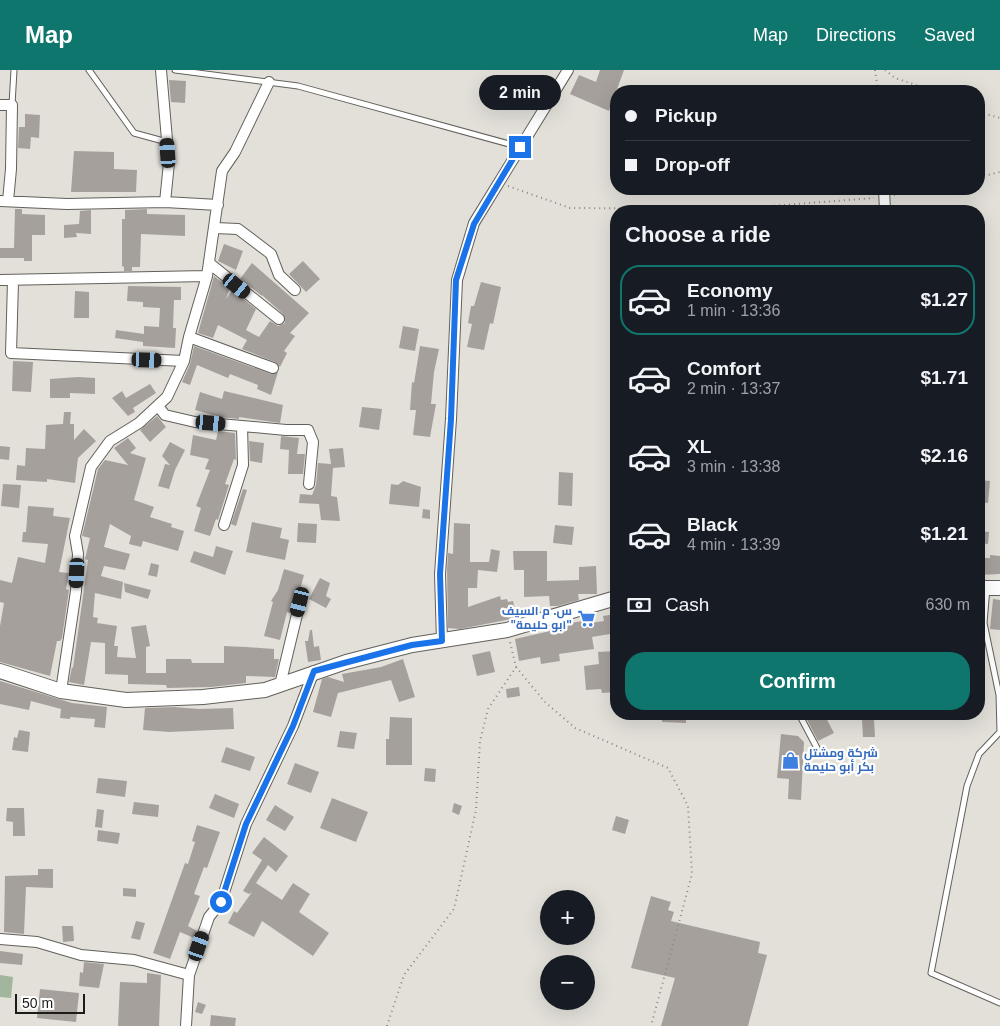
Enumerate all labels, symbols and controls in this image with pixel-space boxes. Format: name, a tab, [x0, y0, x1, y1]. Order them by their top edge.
text: Map	[25, 21, 73, 48]
text: Map	[753, 25, 788, 45]
text: Directions	[816, 25, 896, 45]
text: Saved	[924, 25, 975, 45]
callout: 2 min	[479, 75, 561, 110]
text: 2 min	[499, 84, 541, 101]
text: Pickup	[655, 105, 717, 126]
route end	[509, 136, 531, 158]
car	[159, 138, 176, 168]
text: Drop-off	[655, 154, 730, 175]
text: Choose a ride	[625, 222, 770, 247]
car	[220, 271, 253, 301]
icon: car	[627, 278, 672, 323]
text: Economy	[687, 280, 773, 301]
text: $1.27	[920, 289, 968, 310]
text: 1 min · 13:36	[687, 302, 780, 319]
car	[131, 352, 162, 368]
icon: car	[627, 356, 672, 401]
text: Comfort	[687, 358, 761, 379]
text: $1.71	[920, 367, 968, 388]
text: 2 min · 13:37	[687, 380, 780, 397]
car	[195, 414, 226, 432]
icon: car	[627, 434, 672, 479]
text: XL	[687, 436, 711, 457]
text: $2.16	[920, 445, 968, 466]
text: 3 min · 13:38	[687, 458, 780, 475]
icon: car	[627, 512, 672, 557]
text: Black	[687, 514, 738, 535]
text: $1.21	[920, 523, 968, 544]
text: 4 min · 13:39	[687, 536, 780, 553]
car	[68, 558, 85, 588]
car	[289, 586, 310, 618]
icon: cash	[625, 591, 653, 619]
text: Cash	[665, 594, 709, 615]
text: 630 m	[926, 596, 970, 613]
place label: س. م السيف "ابو حليمة"	[502, 604, 572, 633]
supermarket icon: س. م السيف "ابو حليمة"	[576, 608, 596, 628]
button: Confirm	[625, 652, 970, 710]
place label: شركة ومشتل بكر أبو حليمة	[804, 746, 878, 775]
shop icon: شركة ومشتل بكر أبو حليمة	[780, 750, 800, 770]
map controls	[540, 890, 595, 1010]
button: +	[540, 890, 595, 945]
route start	[210, 891, 232, 913]
car	[187, 929, 210, 963]
button: −	[540, 955, 595, 1010]
scale bar	[15, 991, 85, 1014]
text: 50 m	[22, 995, 53, 1011]

